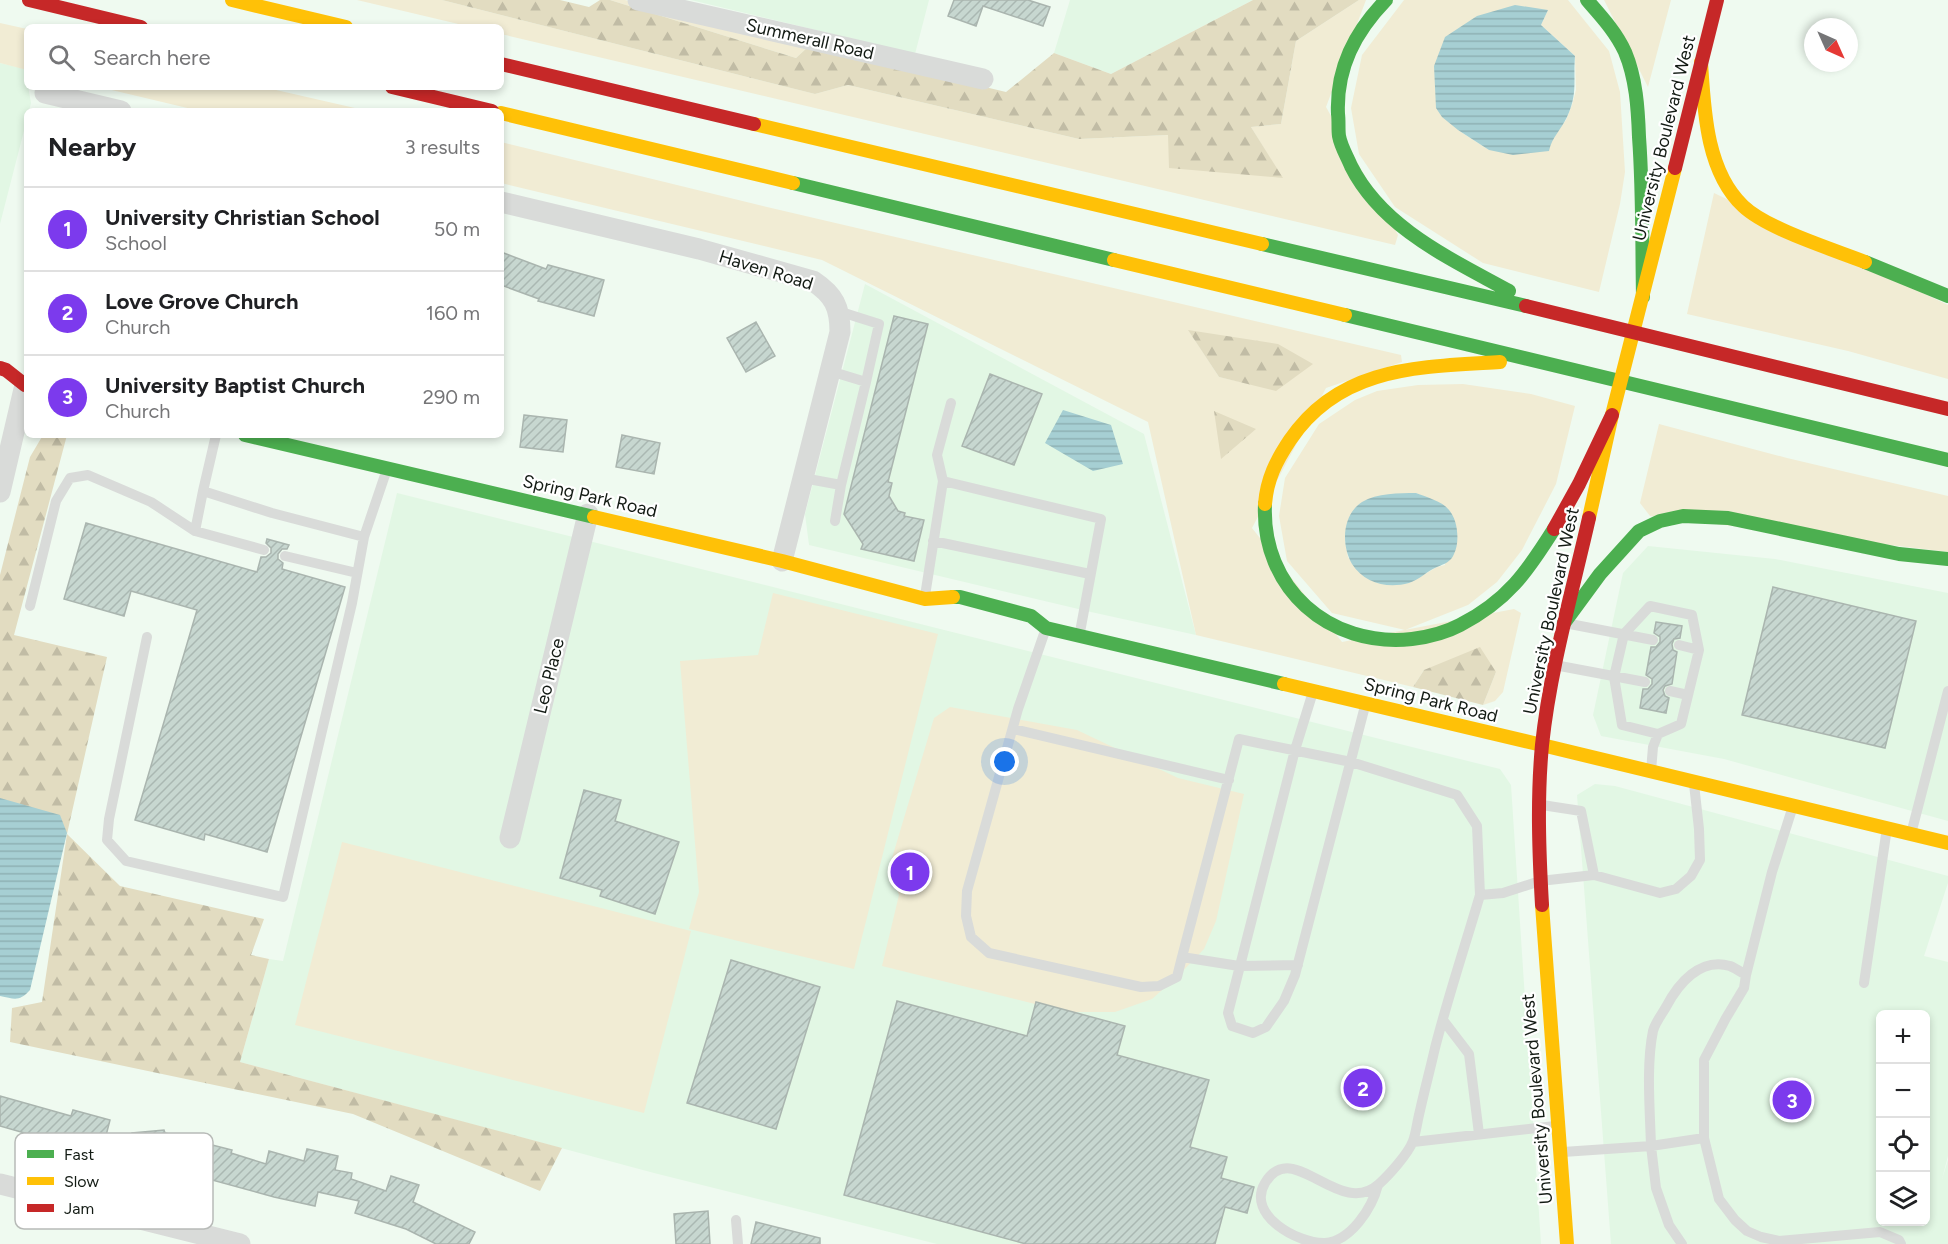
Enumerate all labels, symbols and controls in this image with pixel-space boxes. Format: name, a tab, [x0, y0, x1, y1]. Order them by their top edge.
street label: Summerall Road	[744, 14, 876, 64]
north arrow	[1804, 18, 1858, 72]
search box	[24, 24, 504, 90]
street label: University Boulevard West	[1628, 33, 1700, 243]
icon: search	[45, 41, 78, 74]
text: Search here	[93, 44, 211, 71]
text: Nearby	[48, 131, 136, 163]
text: 3 results	[405, 135, 480, 159]
text: University Christian School	[105, 204, 380, 231]
text: 1	[63, 217, 72, 241]
text: 50 m	[434, 217, 480, 241]
text: School	[105, 231, 167, 255]
street label: Haven Road	[716, 245, 816, 295]
text: Love Grove Church	[105, 288, 299, 315]
text: 2	[62, 301, 73, 325]
text: 160 m	[426, 301, 480, 325]
text: Church	[105, 315, 170, 339]
text: University Baptist Church	[105, 372, 365, 399]
text: 3	[62, 385, 73, 409]
text: 290 m	[423, 385, 480, 409]
text: Church	[105, 399, 170, 423]
street label: Spring Park Road	[521, 470, 659, 522]
street label: University Boulevard West	[1518, 505, 1584, 717]
street label: Leo Place	[529, 636, 569, 716]
street label: Spring Park Road	[1362, 673, 1500, 727]
your location	[990, 747, 1019, 776]
pin: 1	[890, 850, 930, 894]
street label: University Boulevard West	[1517, 993, 1557, 1205]
map controls	[1876, 1010, 1930, 1226]
button: +	[1876, 1010, 1930, 1064]
button: −	[1876, 1064, 1930, 1118]
pin: 2	[1344, 1066, 1382, 1110]
pin: 3	[1772, 1078, 1812, 1122]
button: locate	[1876, 1118, 1930, 1172]
legend	[15, 1133, 213, 1229]
text: Fast	[64, 1145, 94, 1164]
text: Slow	[64, 1172, 99, 1191]
button: layers	[1876, 1172, 1930, 1226]
text: Jam	[64, 1199, 94, 1218]

